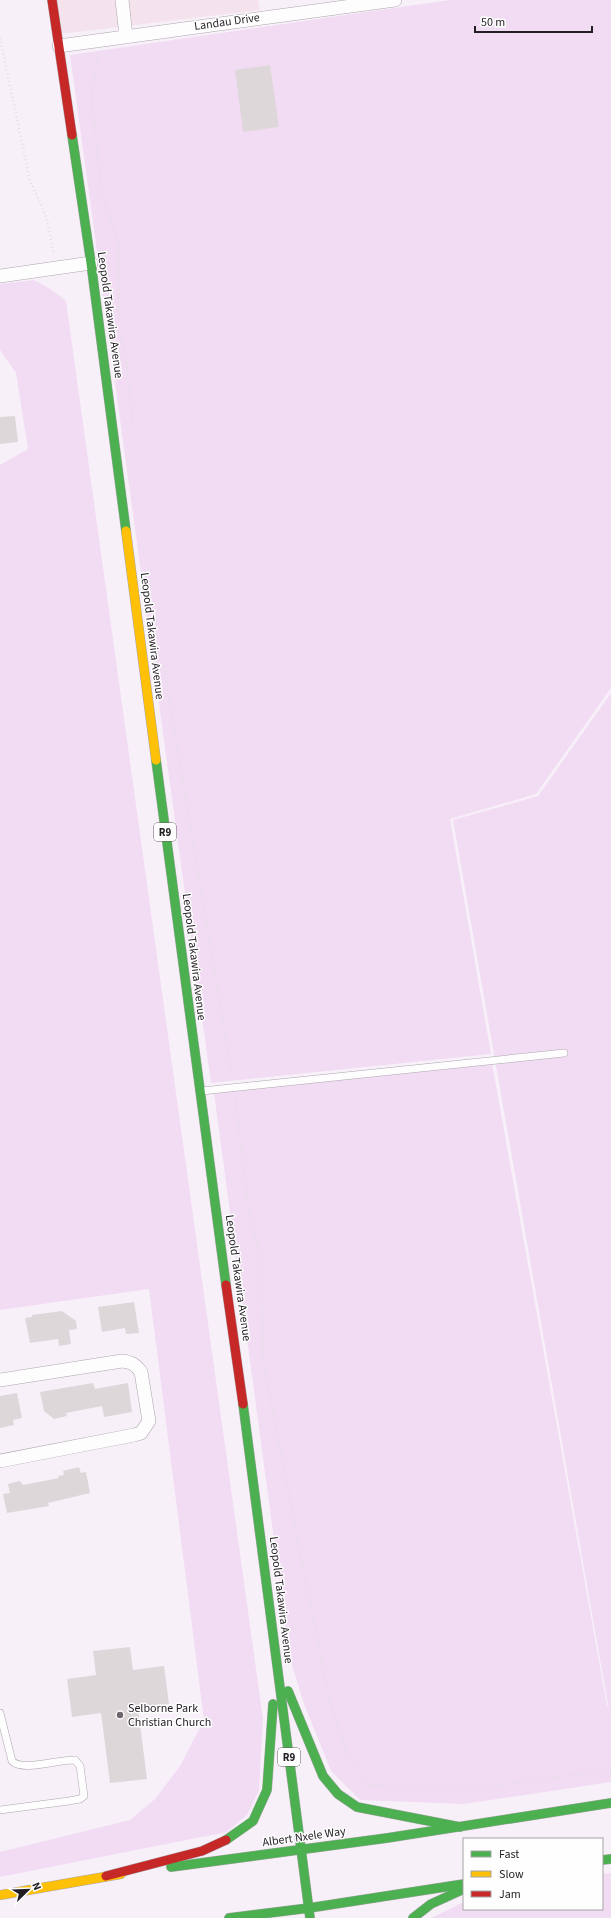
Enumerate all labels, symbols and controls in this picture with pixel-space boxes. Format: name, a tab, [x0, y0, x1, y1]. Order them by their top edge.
scale bar	[475, 8, 592, 34]
street label: Landau Drive	[193, 9, 261, 35]
text: 50 m	[481, 14, 505, 31]
street label: Leopold Takawira Avenue	[93, 251, 127, 380]
street label: Leopold Takawira Avenue	[136, 572, 168, 700]
road number: R9	[154, 823, 176, 841]
street label: Leopold Takawira Avenue	[178, 893, 210, 1021]
street label: Leopold Takawira Avenue	[221, 1214, 255, 1343]
street label: Leopold Takawira Avenue	[265, 1536, 297, 1664]
place label: Selborne Park Christian Church	[128, 1700, 211, 1731]
marker: Selborne Park Christian Church	[115, 1710, 125, 1720]
road number: R9	[278, 1748, 300, 1766]
street label: Albert Nxele Way	[261, 1823, 347, 1851]
legend	[463, 1838, 603, 1910]
text: Fast	[499, 1846, 519, 1863]
text: Slow	[499, 1866, 524, 1883]
north arrow	[8, 1870, 48, 1910]
text: N	[28, 1880, 45, 1893]
text: Jam	[499, 1886, 521, 1903]

